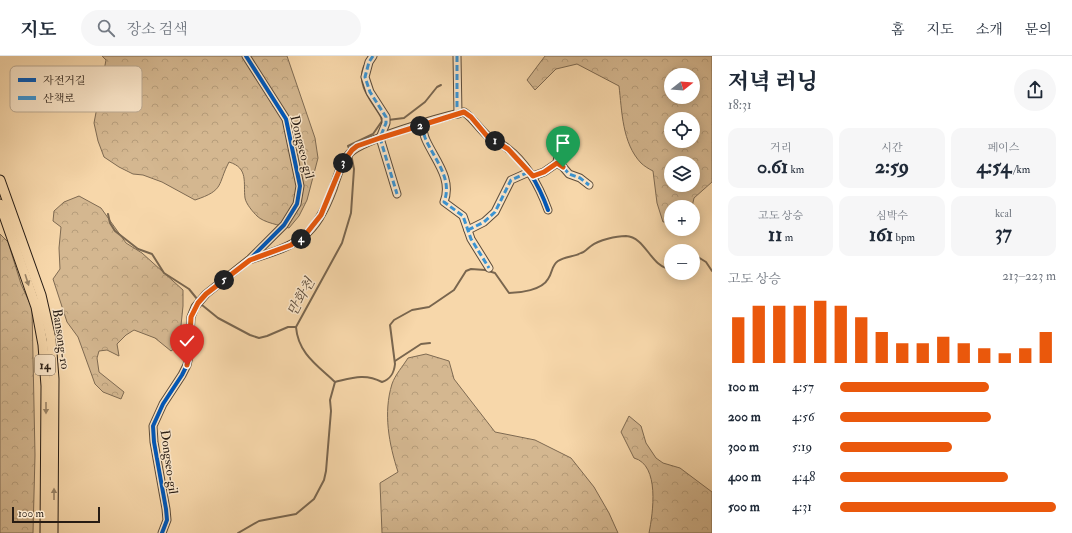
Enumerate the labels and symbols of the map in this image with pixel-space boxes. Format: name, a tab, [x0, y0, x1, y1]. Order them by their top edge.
legend	[10, 66, 142, 112]
north arrow	[664, 68, 700, 104]
text: 자전거길	[43, 74, 86, 87]
text: 산책로	[43, 92, 75, 105]
street label: Dongseo-gil	[286, 114, 318, 181]
pin: 2	[410, 116, 430, 136]
pin	[546, 126, 580, 167]
pin: 1	[485, 131, 505, 151]
pin: 3	[333, 153, 353, 173]
pin: 4	[291, 229, 311, 249]
pin: 5	[214, 270, 234, 290]
water label: 만화천	[284, 274, 319, 319]
one-way arrow	[24, 275, 30, 287]
street label: Bansong-ro	[49, 308, 73, 370]
pin	[170, 324, 204, 365]
road number: 14	[35, 355, 55, 375]
one-way arrow	[43, 402, 49, 415]
street label: Dongseo-gil	[157, 429, 182, 496]
one-way arrow	[51, 487, 57, 500]
scale bar	[12, 505, 100, 524]

